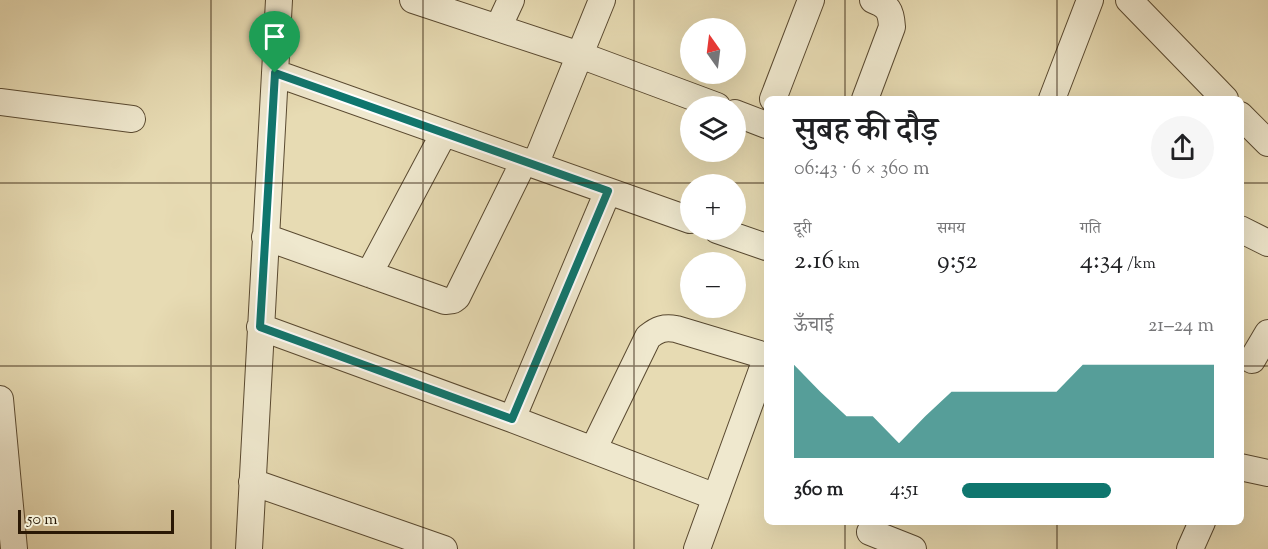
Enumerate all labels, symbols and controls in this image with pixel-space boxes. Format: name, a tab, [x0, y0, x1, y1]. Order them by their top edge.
pin	[249, 11, 300, 73]
north arrow	[680, 18, 746, 84]
map controls	[680, 18, 746, 318]
icon: arrive	[258, 20, 291, 53]
button: layers	[680, 96, 746, 162]
text: सुबह की दौड़	[794, 108, 938, 156]
button: share	[1151, 116, 1214, 179]
text: 06:43 · 6 × 360 m	[794, 155, 929, 184]
button: +	[680, 174, 746, 240]
text: दूरी	[794, 218, 811, 241]
text: समय	[937, 218, 965, 241]
text: गति	[1080, 218, 1101, 241]
text: 2.16	[794, 243, 834, 280]
text: 9:52	[937, 243, 977, 280]
text: 4:34	[1080, 243, 1123, 280]
button: −	[680, 252, 746, 318]
text: km	[834, 253, 860, 276]
text: /km	[1123, 253, 1156, 276]
text: ऊँचाई	[794, 312, 833, 341]
text: 21–24 m	[1148, 312, 1214, 341]
text: 360 m	[794, 476, 843, 505]
text: 4:51	[890, 476, 919, 505]
scale bar	[18, 507, 174, 534]
text: 50 m	[27, 509, 58, 532]

